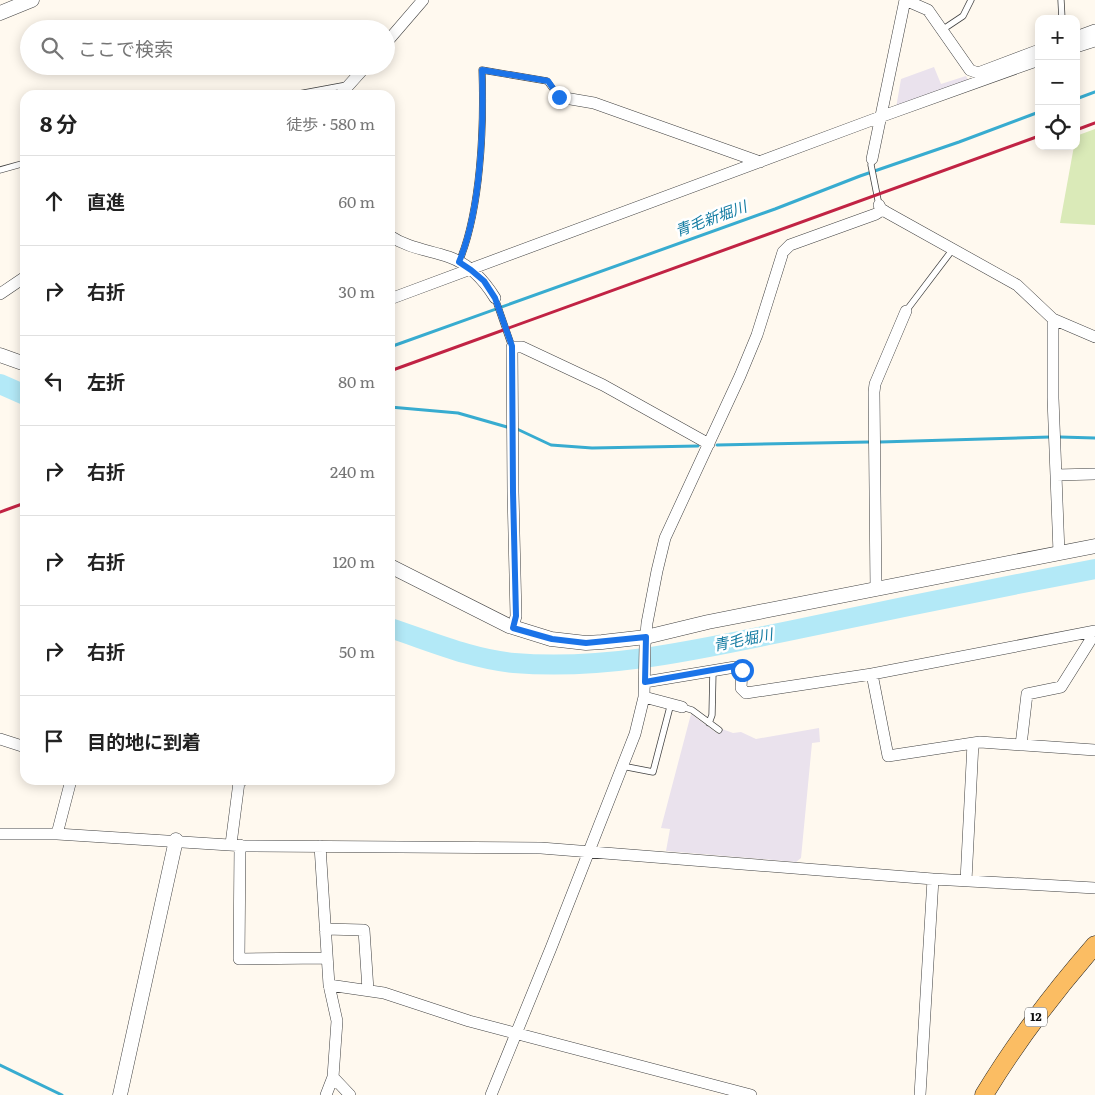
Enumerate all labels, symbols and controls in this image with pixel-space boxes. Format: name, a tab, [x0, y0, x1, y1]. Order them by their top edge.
map controls	[1035, 15, 1080, 150]
button: +	[1035, 15, 1080, 60]
search box	[20, 20, 395, 75]
icon: search	[38, 34, 66, 62]
text: ここで検索	[78, 34, 173, 62]
button: −	[1035, 60, 1080, 105]
route end	[548, 86, 571, 109]
button: locate	[1035, 105, 1080, 150]
text: 8 分	[40, 107, 78, 138]
text: 徒歩 · 580 m	[286, 111, 375, 135]
icon: ahead	[40, 187, 68, 215]
text: 直進	[87, 187, 125, 215]
text: 60 m	[338, 189, 375, 213]
water label: 青毛新堀川	[671, 193, 752, 241]
icon: right	[40, 277, 68, 305]
text: 右折	[87, 277, 125, 305]
text: 30 m	[338, 279, 375, 303]
icon: left	[40, 367, 68, 395]
text: 左折	[87, 367, 125, 395]
text: 80 m	[338, 369, 375, 393]
icon: right	[40, 457, 68, 485]
text: 右折	[87, 457, 125, 485]
text: 240 m	[330, 459, 375, 483]
icon: right	[40, 547, 68, 575]
text: 右折	[87, 547, 125, 575]
text: 120 m	[332, 549, 375, 573]
water label: 青毛堀川	[711, 621, 776, 656]
icon: right	[40, 637, 68, 665]
text: 右折	[87, 637, 125, 665]
text: 50 m	[339, 639, 375, 663]
route start	[731, 659, 754, 682]
icon: arrive	[40, 727, 68, 755]
text: 目的地に到着	[87, 727, 201, 755]
road number: 12	[1025, 1008, 1047, 1026]

